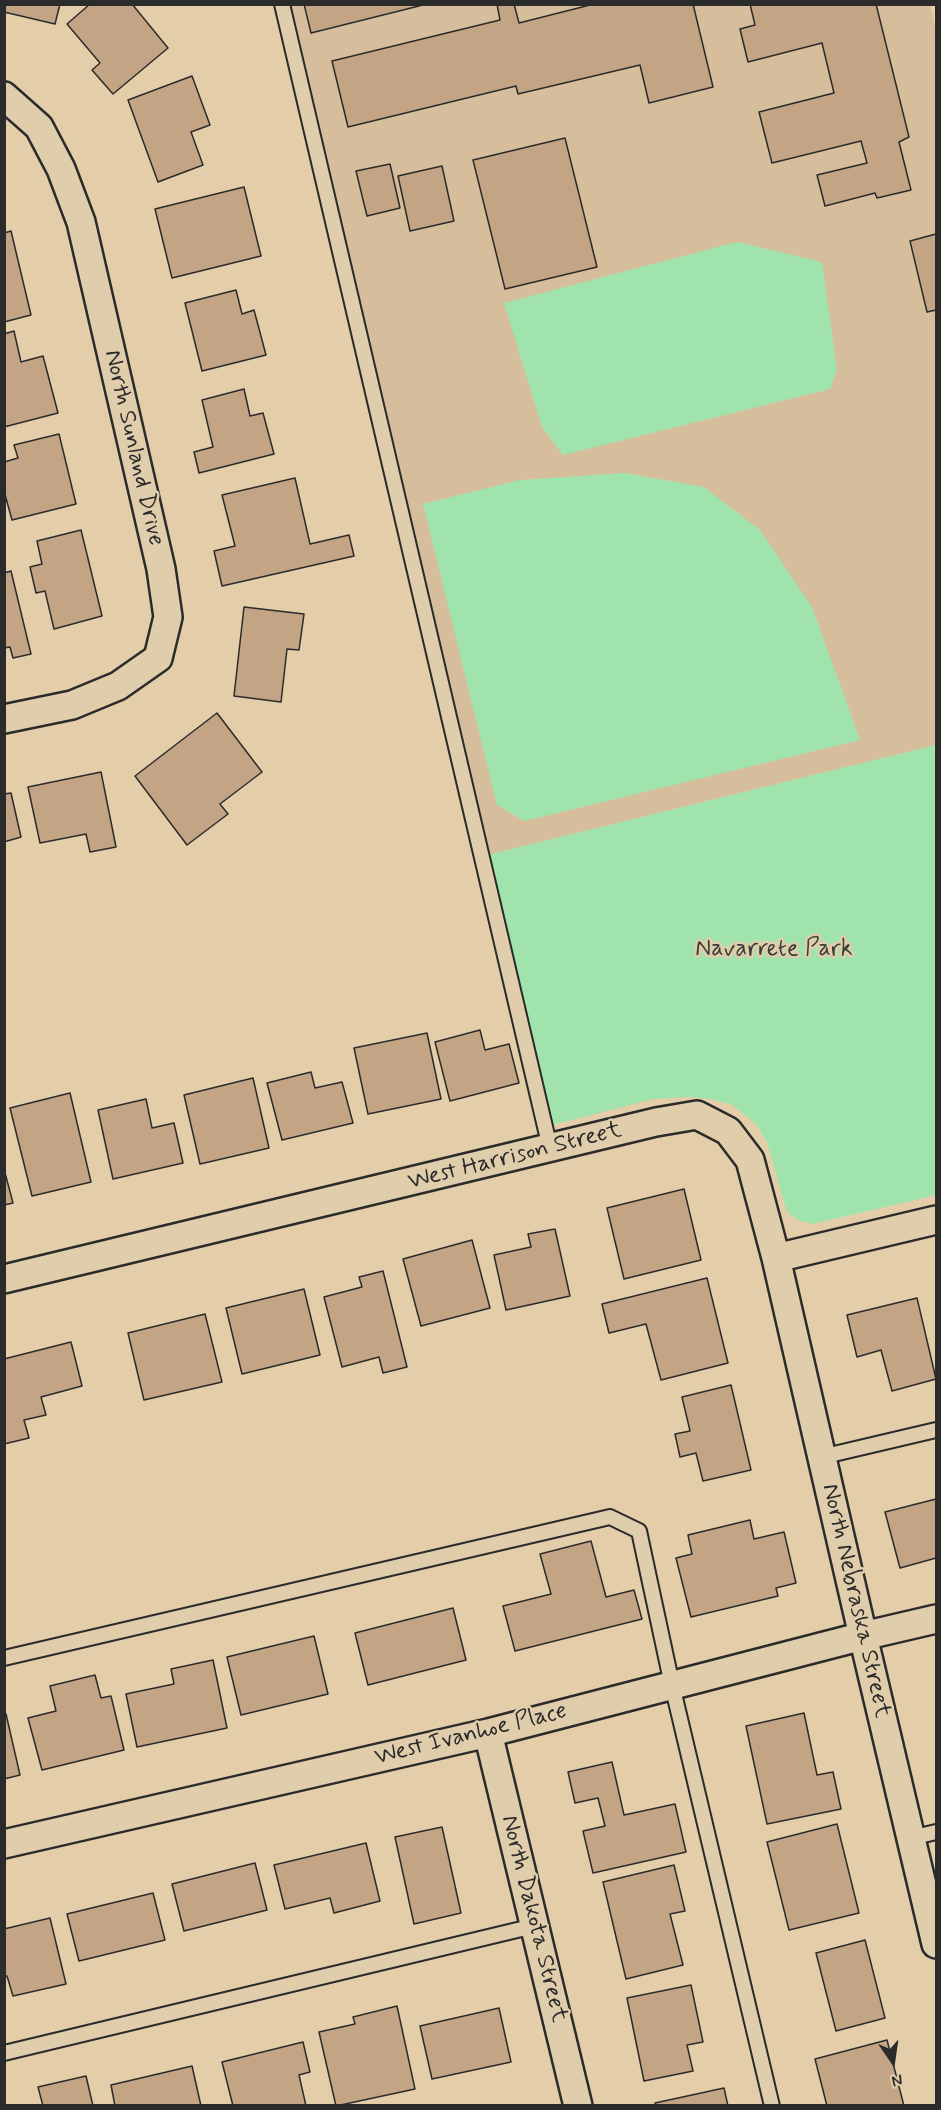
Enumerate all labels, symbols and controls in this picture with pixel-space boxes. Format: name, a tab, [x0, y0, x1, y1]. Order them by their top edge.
street label: North Sunland Drive	[96, 347, 170, 549]
park label: Navarrete Park	[695, 936, 853, 964]
street label: West Harrison Street	[405, 1117, 625, 1197]
street label: North Nebraska Street	[814, 1481, 896, 1721]
street label: West Ivanhoe Place	[372, 1697, 570, 1773]
street label: North Dakota Street	[493, 1812, 573, 2026]
north arrow	[863, 2032, 923, 2092]
text: N	[890, 2069, 905, 2091]

